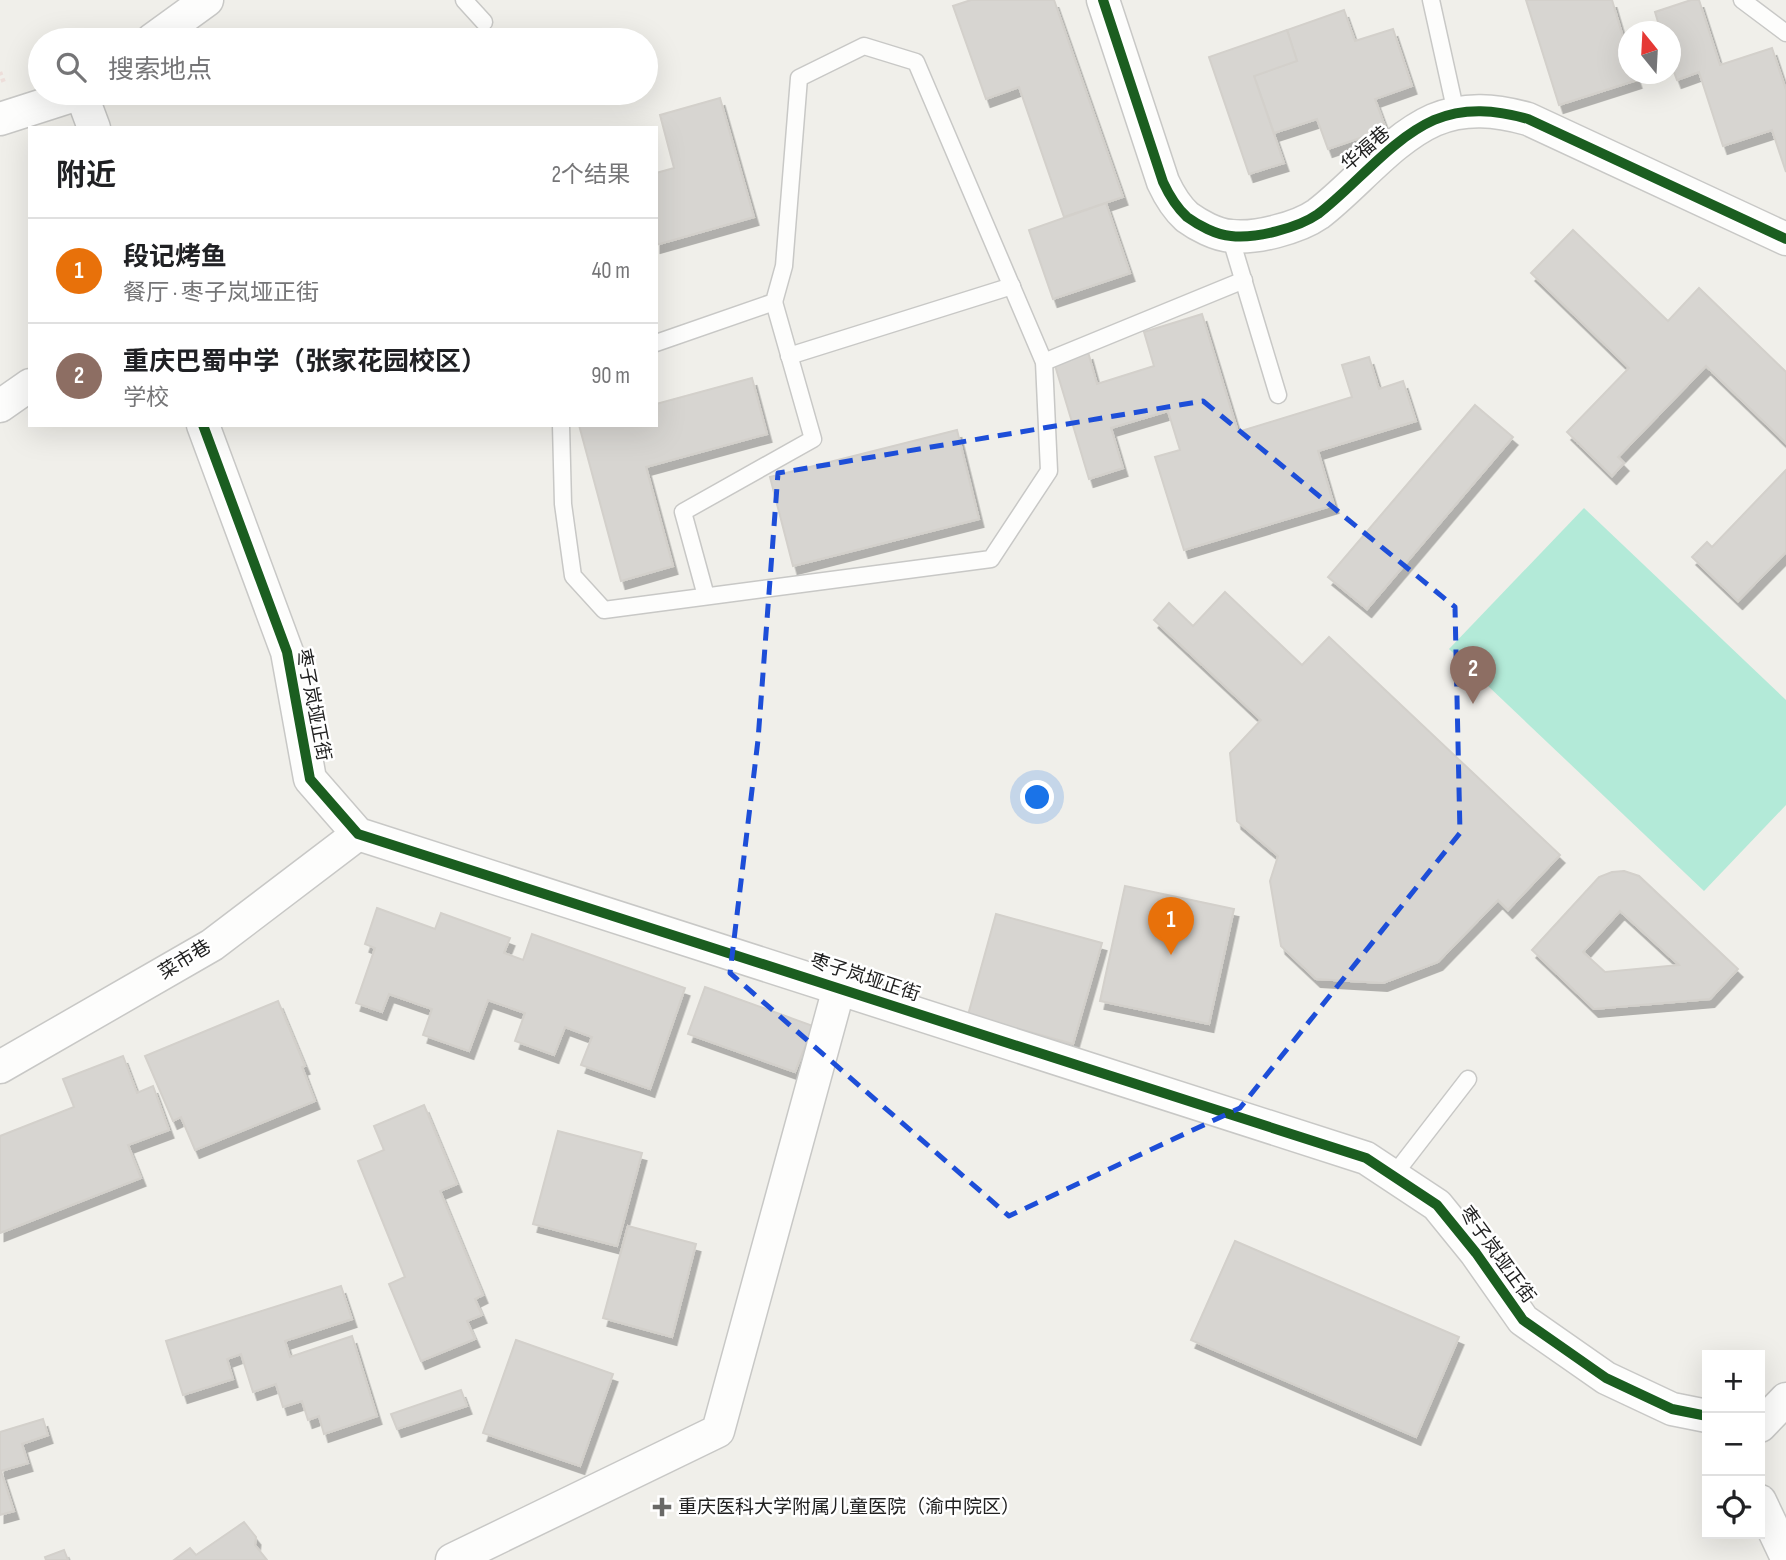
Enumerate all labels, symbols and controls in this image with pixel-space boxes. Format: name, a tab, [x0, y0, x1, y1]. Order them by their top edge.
north arrow	[1618, 21, 1681, 84]
search box	[28, 28, 658, 105]
icon: search	[52, 48, 90, 86]
text: 搜索地点	[108, 55, 212, 86]
street label: 华福巷	[1337, 122, 1395, 176]
text: 附近	[56, 158, 116, 194]
text: 2个结果	[552, 161, 630, 189]
text: 段记烤鱼	[123, 242, 227, 273]
text: 1	[74, 257, 84, 285]
text: 40 m	[592, 257, 630, 285]
text: 餐厅 · 枣子岚垭正街	[123, 279, 319, 307]
text: 重庆巴蜀中学（张家花园校区）	[123, 347, 487, 378]
text: 2	[74, 362, 84, 390]
text: 90 m	[591, 362, 630, 390]
text: 学校	[123, 384, 169, 412]
pin: 2	[1450, 646, 1496, 704]
street label: 枣子岚垭正街	[291, 647, 335, 763]
your location	[1020, 780, 1054, 814]
pin: 1	[1148, 897, 1194, 955]
street label: 菜市巷	[155, 935, 215, 985]
street label: 枣子岚垭正街	[807, 949, 923, 1007]
street label: 枣子岚垭正街	[1454, 1202, 1540, 1308]
map controls	[1702, 1350, 1765, 1539]
button: +	[1702, 1350, 1765, 1413]
button: −	[1702, 1413, 1765, 1476]
button: locate	[1702, 1476, 1765, 1539]
place label: 重庆医科大学附属儿童医院（渝中院区）	[678, 1496, 1020, 1519]
marker: 重庆医科大学附属儿童医院（渝中院区）	[652, 1497, 672, 1517]

